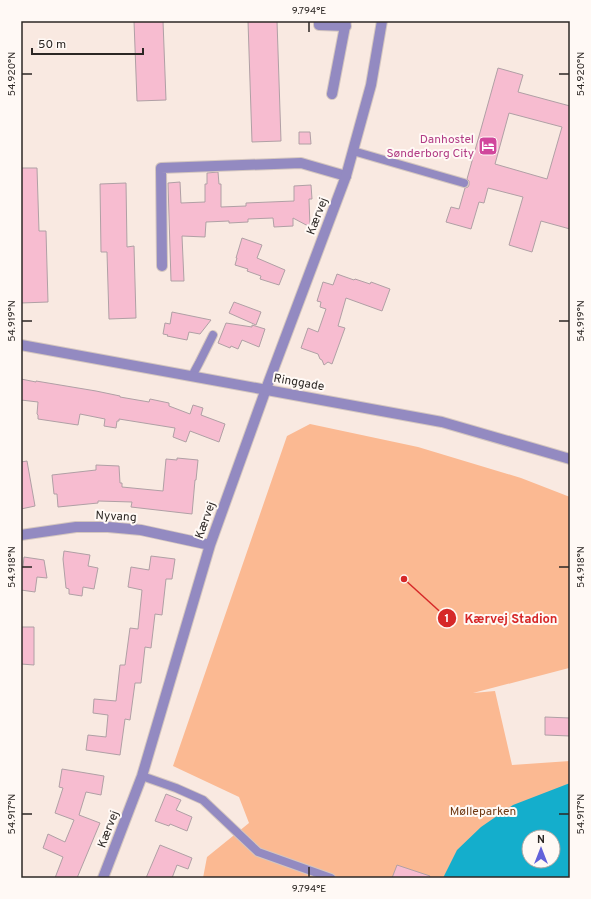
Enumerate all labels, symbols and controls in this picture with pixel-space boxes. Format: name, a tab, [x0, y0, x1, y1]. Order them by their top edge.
text: 9.794°E	[292, 5, 326, 18]
scale bar	[32, 30, 143, 56]
text: 50 m	[38, 37, 66, 53]
text: 54.920°N	[6, 52, 19, 96]
text: 54.920°N	[575, 52, 588, 96]
place label: Danhostel Sønderborg City	[387, 132, 474, 162]
hotel icon: Danhostel Sønderborg City	[477, 135, 499, 157]
street label: Kærvej	[304, 196, 332, 237]
text: 54.919°N	[6, 300, 19, 342]
text: 54.919°N	[575, 300, 588, 342]
street label: Ringgade	[272, 371, 325, 395]
street label: Kærvej	[192, 500, 220, 541]
street label: Nyvang	[95, 508, 137, 526]
text: 54.918°N	[6, 546, 19, 588]
text: 54.918°N	[575, 546, 588, 588]
callout: Kærvej Stadion	[437, 606, 566, 631]
text: 1	[445, 611, 449, 627]
text: Kærvej Stadion	[464, 612, 558, 628]
text: 54.917°N	[6, 794, 19, 834]
text: 54.917°N	[575, 794, 588, 834]
park label: Mølleparken	[450, 804, 516, 820]
street label: Kærvej	[95, 809, 123, 850]
north arrow	[521, 829, 561, 869]
text: N	[537, 833, 545, 847]
text: 9.794°E	[292, 883, 326, 896]

